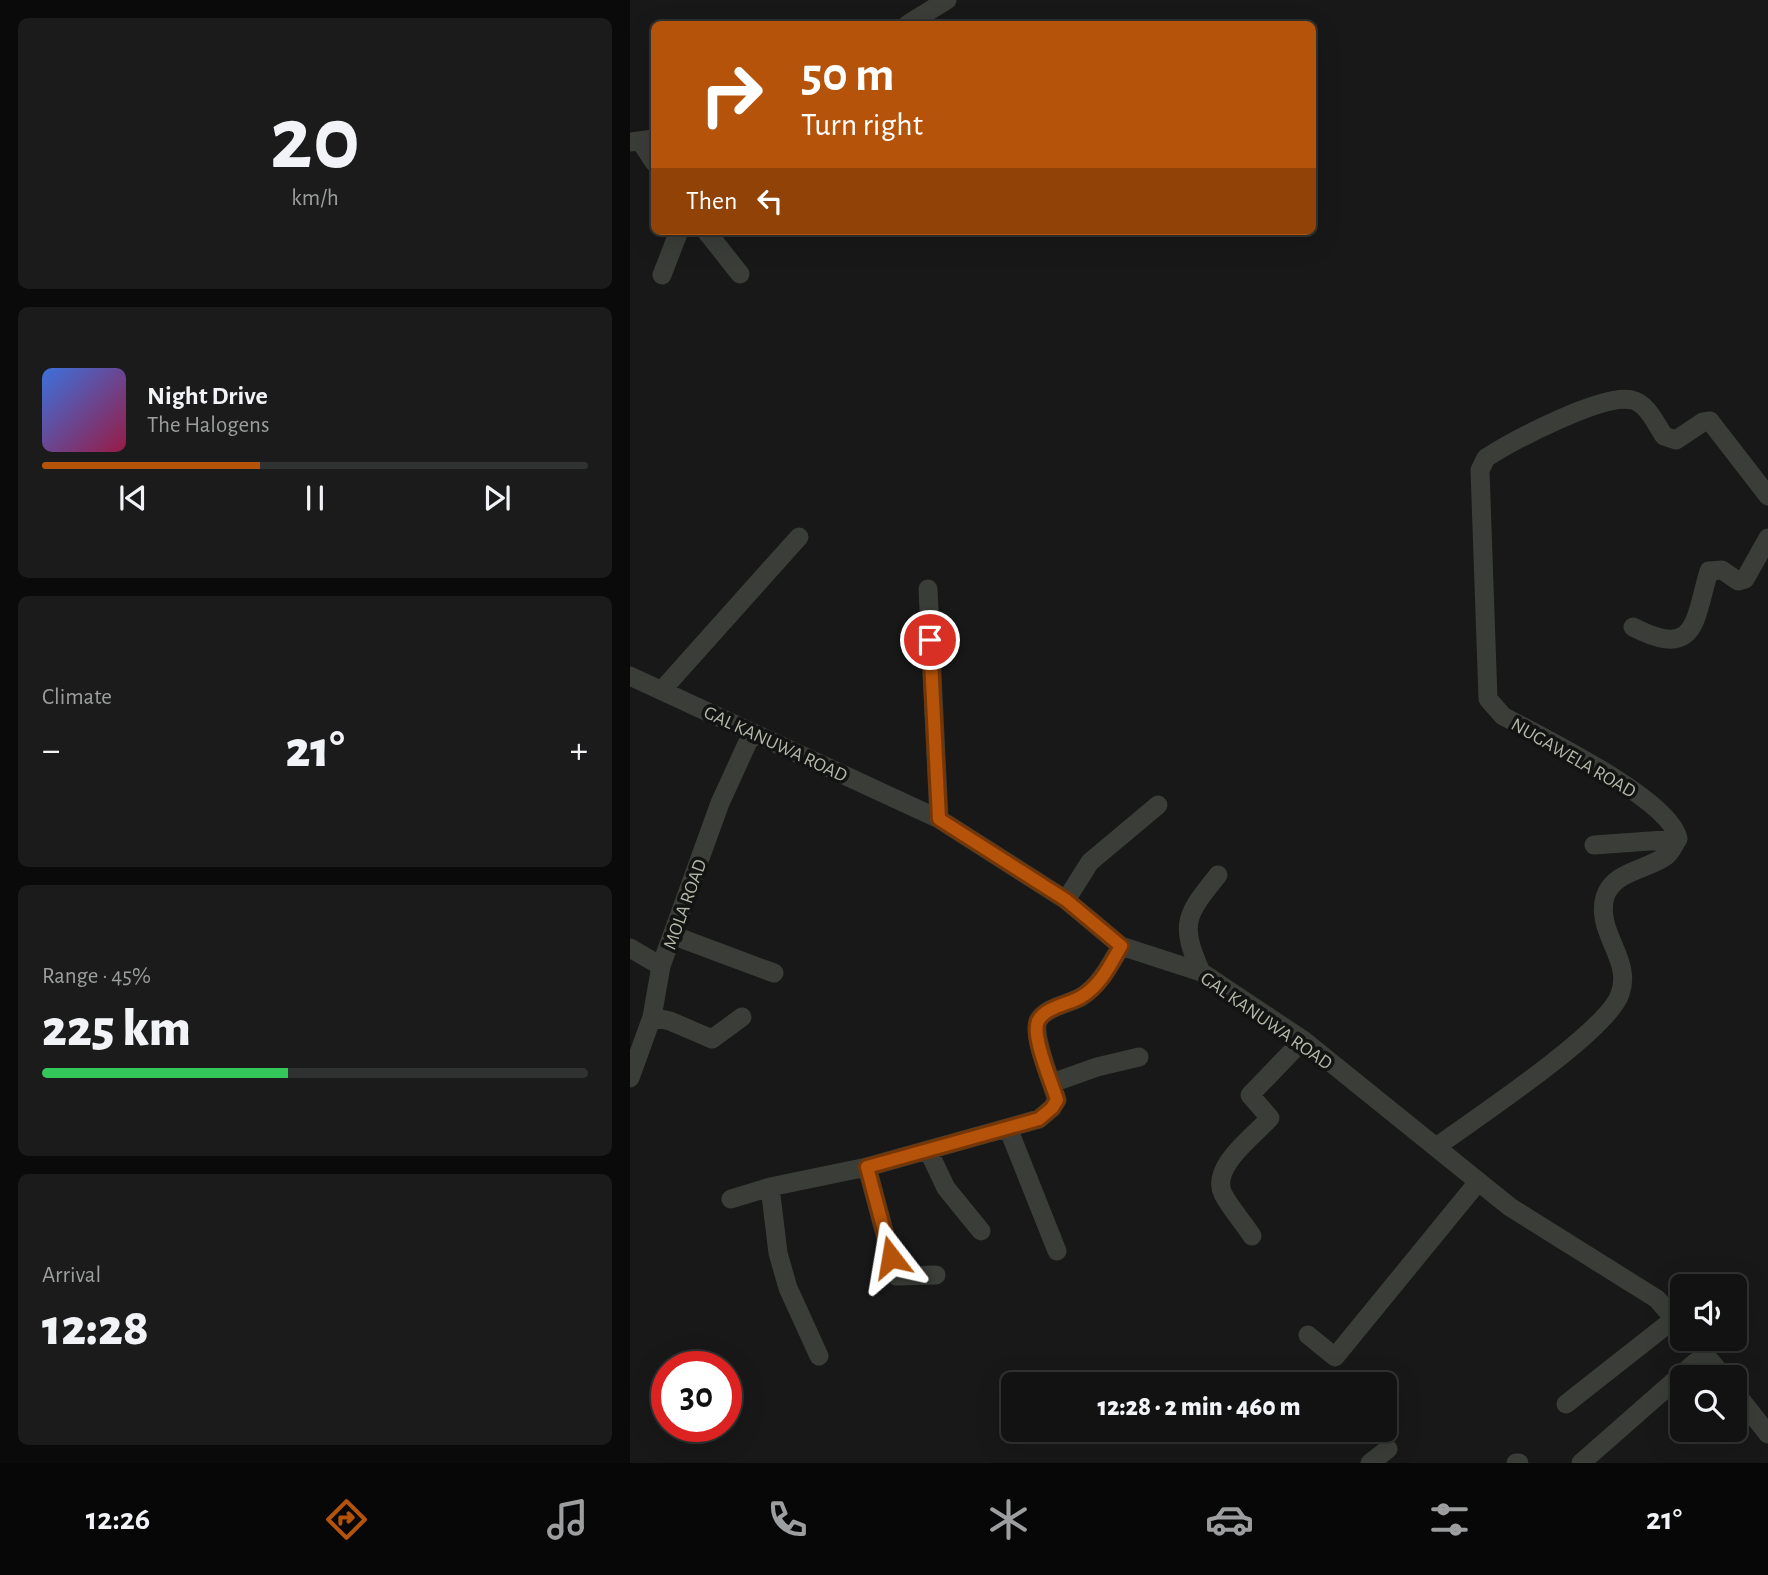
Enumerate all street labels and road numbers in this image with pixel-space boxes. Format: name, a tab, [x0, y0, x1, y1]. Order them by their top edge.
street label: GAL KANUWA ROAD	[701, 703, 850, 786]
street label: NUGAWELA ROAD	[1508, 715, 1639, 802]
street label: MOLA ROAD	[660, 857, 710, 952]
street label: GAL KANUWA ROAD	[1197, 969, 1335, 1074]

